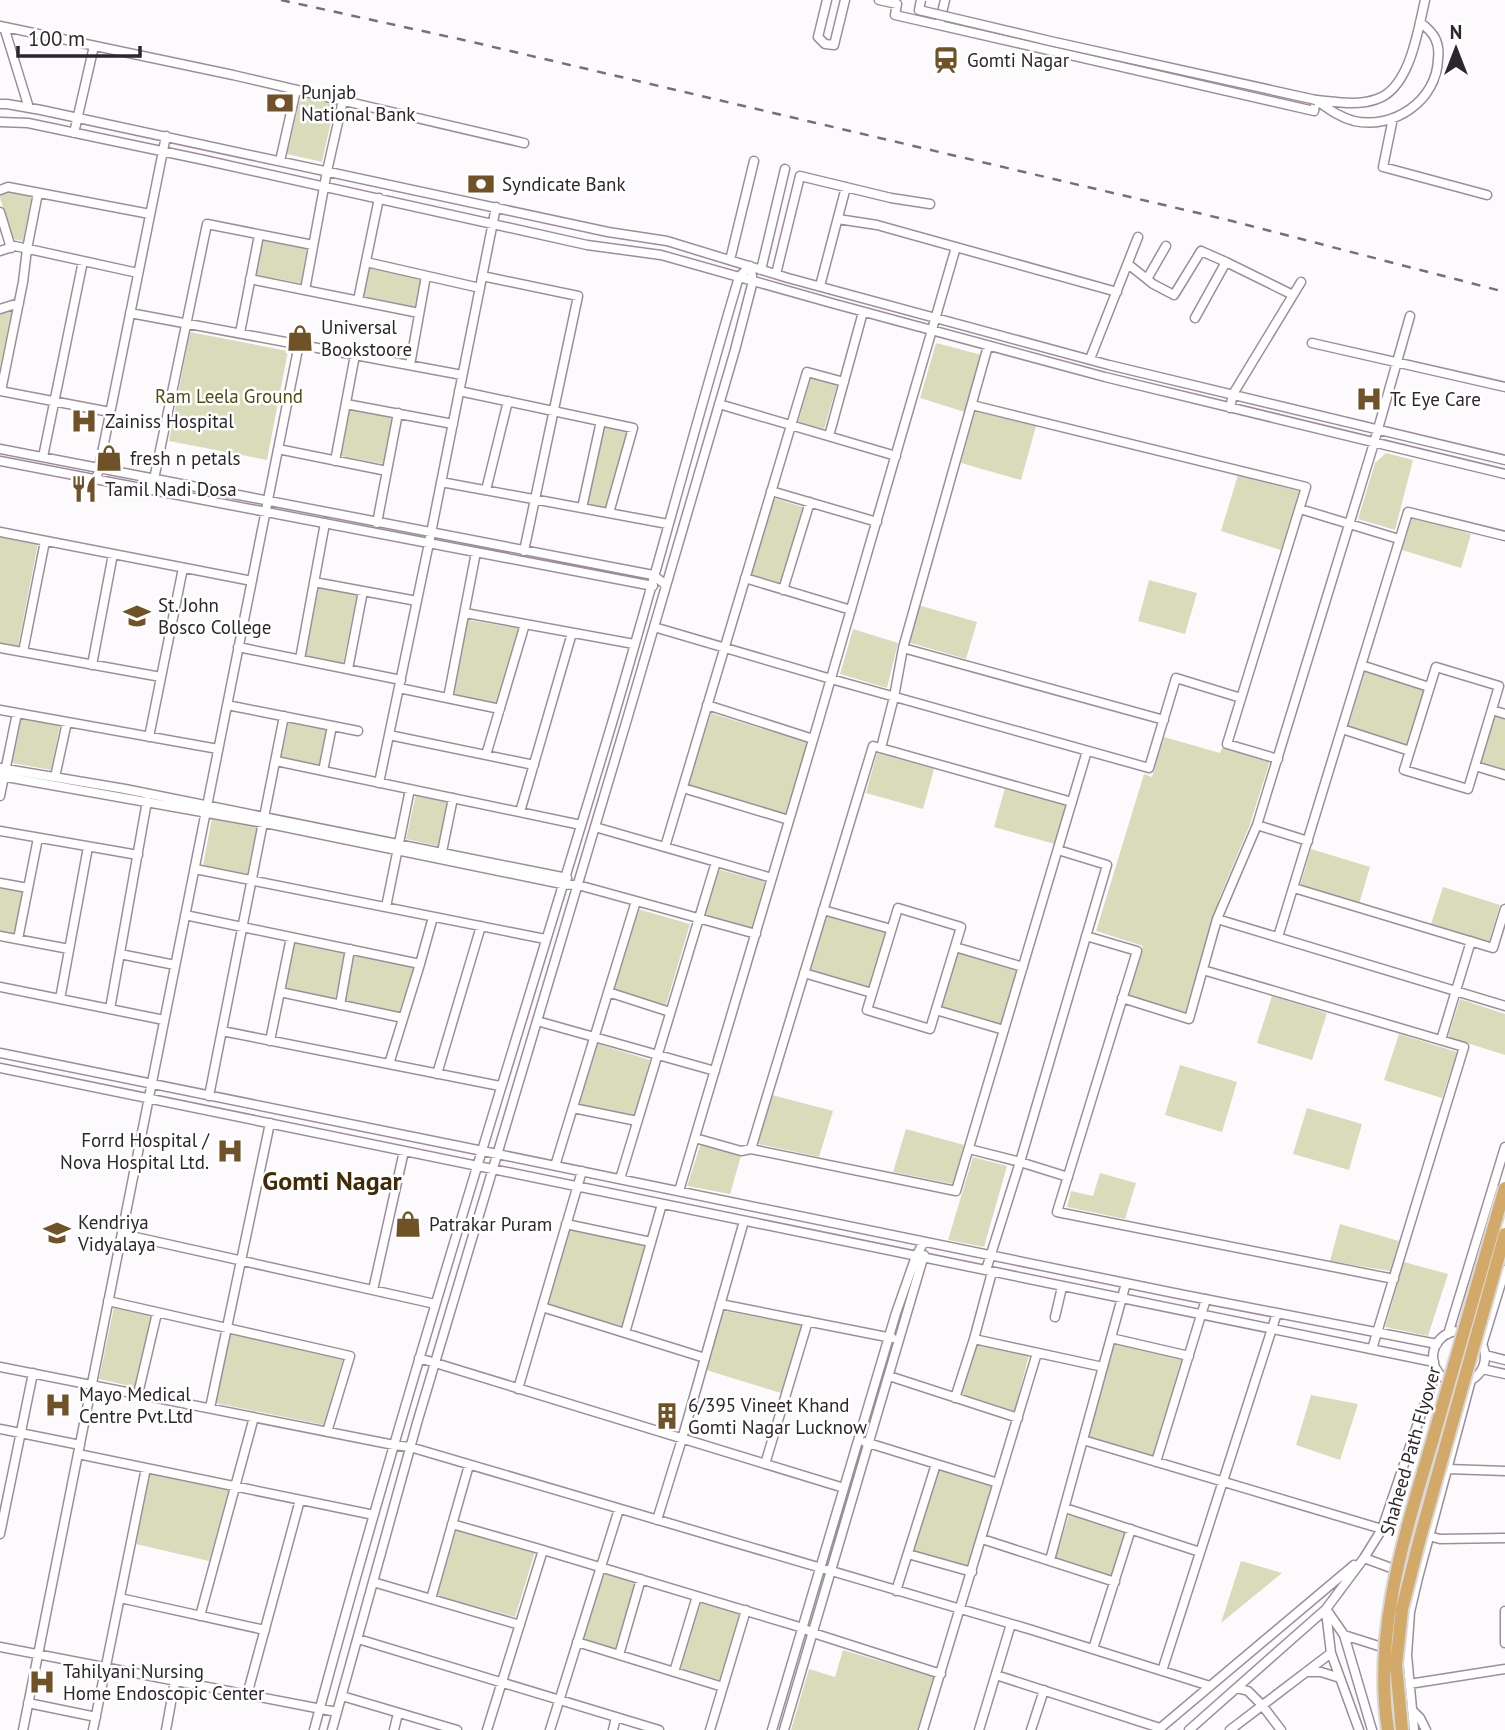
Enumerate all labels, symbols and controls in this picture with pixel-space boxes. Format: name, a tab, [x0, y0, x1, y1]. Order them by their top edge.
scale bar	[18, 14, 140, 58]
north arrow	[1421, 14, 1491, 84]
text: N	[1450, 20, 1462, 44]
text: 100 m	[28, 25, 85, 52]
station icon: Gomti Nagar	[931, 45, 961, 75]
place label: Gomti Nagar	[967, 48, 1070, 72]
place label: Punjab National Bank	[301, 80, 415, 126]
bank icon: Punjab National Bank	[265, 88, 295, 118]
bank icon: Syndicate Bank	[466, 169, 496, 199]
place label: Syndicate Bank	[502, 172, 626, 196]
place label: Universal Bookstoore	[321, 315, 412, 361]
shop icon: Universal Bookstoore	[285, 323, 315, 353]
park label: Ram Leela Ground	[155, 384, 303, 408]
hospital icon: Tc Eye Care	[1354, 384, 1384, 414]
place label: Tc Eye Care	[1390, 387, 1481, 411]
hospital icon: Zainiss Hospital	[69, 406, 99, 436]
place label: Zainiss Hospital	[105, 409, 234, 433]
shop icon: fresh n petals	[94, 443, 124, 473]
place label: fresh n petals	[130, 446, 240, 470]
restaurant icon: Tamil Nadi Dosa	[69, 474, 99, 504]
place label: Tamil Nadi Dosa	[105, 477, 237, 501]
place label: St. John Bosco College	[158, 593, 271, 639]
school or university icon: St. John Bosco College	[122, 601, 152, 631]
place label: Forrd Hospital / Nova Hospital Ltd.	[60, 1128, 210, 1174]
hospital icon: Forrd Hospital / Nova Hospital Ltd.	[215, 1136, 245, 1166]
district label: Gomti Nagar	[262, 1164, 403, 1197]
shop icon: Patrakar Puram	[393, 1209, 423, 1239]
place label: Kendriya Vidyalaya	[77, 1210, 156, 1256]
place label: Patrakar Puram	[429, 1212, 552, 1236]
school or university icon: Kendriya Vidyalaya	[42, 1218, 72, 1248]
street label: Shaheed Path Flyover	[1374, 1363, 1446, 1538]
place label: Mayo Medical Centre Pvt.Ltd	[79, 1382, 193, 1428]
hospital icon: Mayo Medical Centre Pvt.Ltd	[43, 1390, 73, 1420]
place label: 6/395 Vineet Khand Gomti Nagar Lucknow	[688, 1393, 867, 1439]
building icon: 6/395 Vineet Khand Gomti Nagar Lucknow	[652, 1401, 682, 1431]
place label: Tahilyani Nursing Home Endoscopic Center	[63, 1659, 265, 1705]
hospital icon: Tahilyani Nursing Home Endoscopic Center	[27, 1667, 57, 1697]

